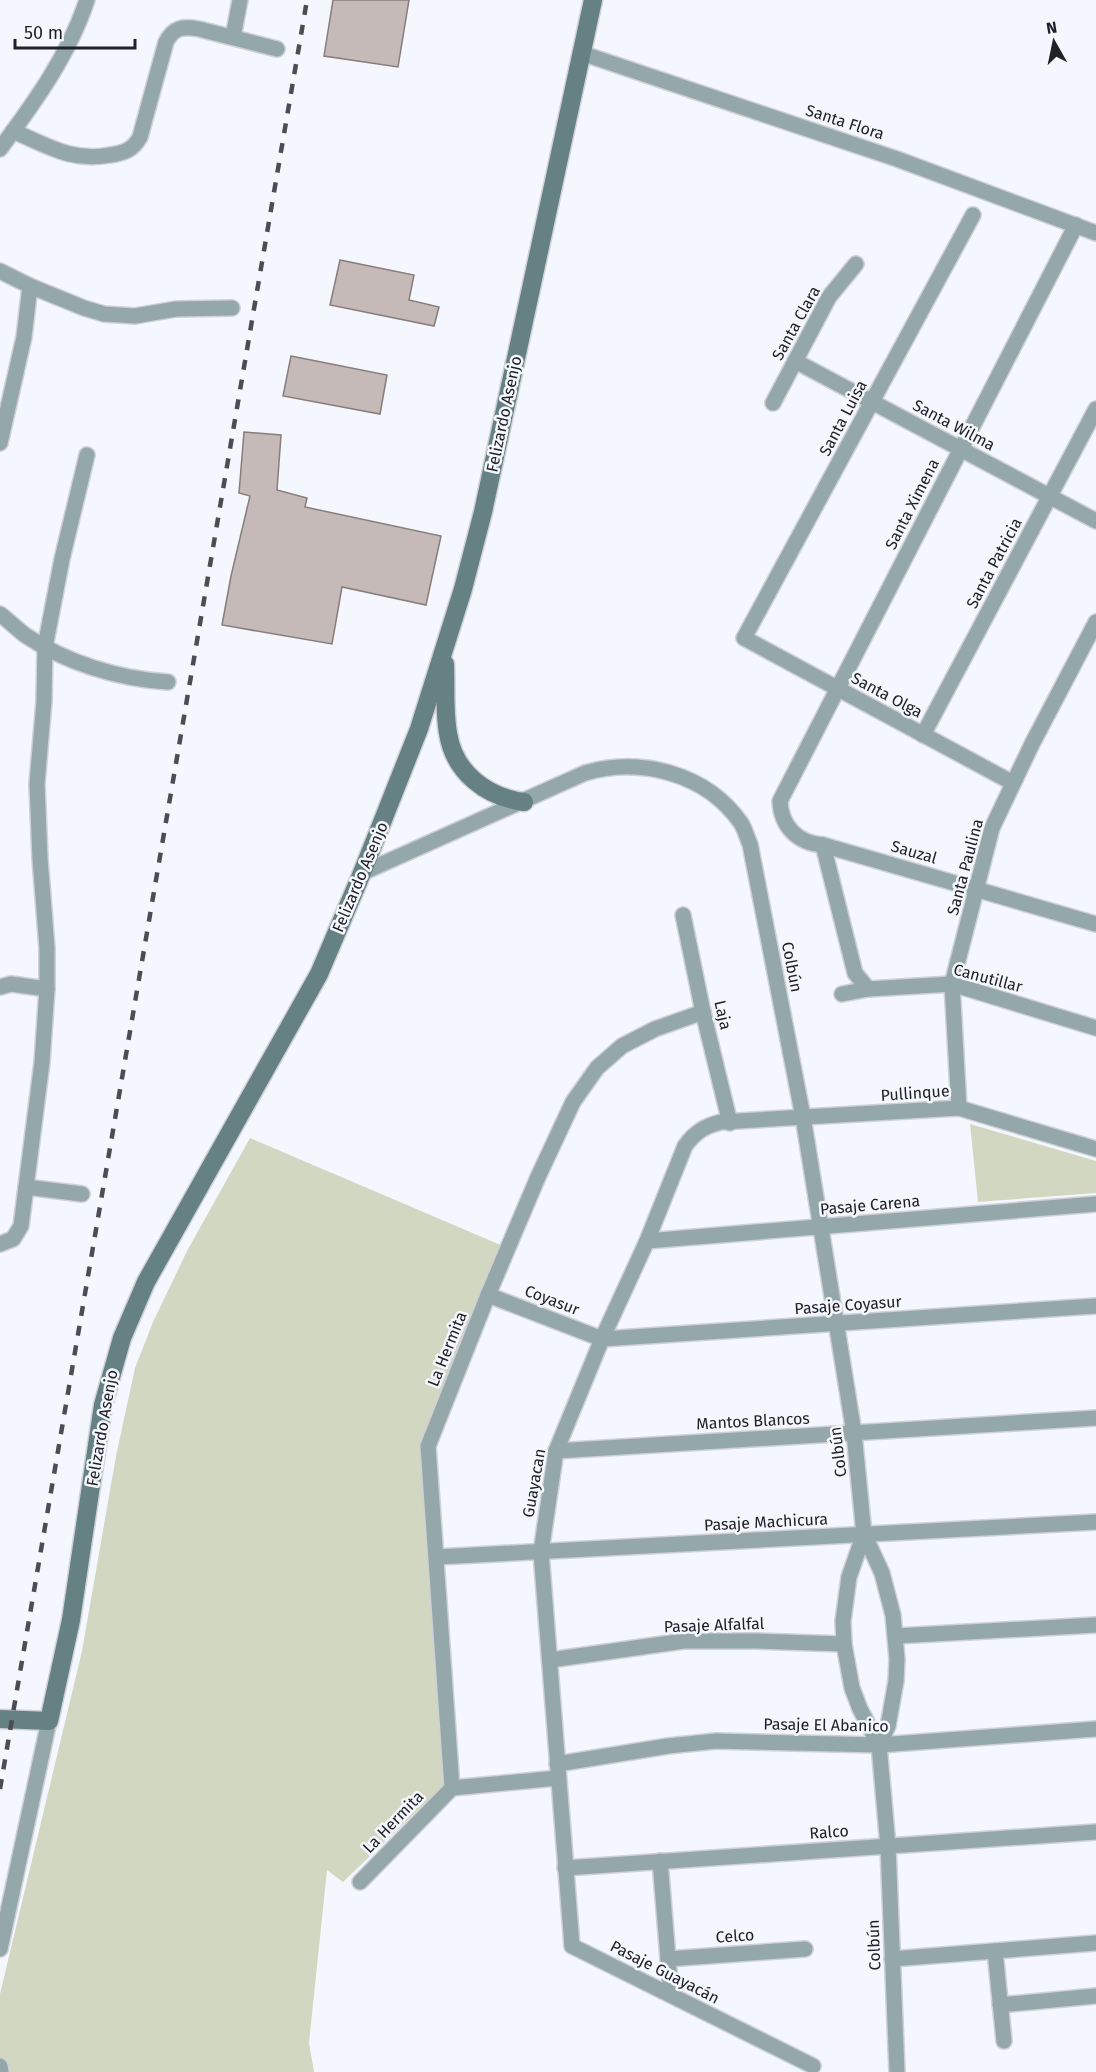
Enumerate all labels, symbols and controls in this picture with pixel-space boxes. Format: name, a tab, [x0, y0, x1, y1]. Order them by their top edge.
scale bar	[15, 12, 135, 50]
north arrow	[1024, 12, 1084, 72]
text: N	[1045, 17, 1058, 38]
text: 50 m	[24, 22, 63, 44]
street label: Santa Flora	[803, 100, 887, 144]
street label: Santa Clara	[768, 283, 824, 363]
street label: Felizardo Asenjo	[482, 354, 526, 474]
street label: Santa Luisa	[815, 377, 871, 459]
street label: Santa Wilma	[910, 395, 998, 455]
street label: Santa Ximena	[881, 456, 943, 552]
street label: Santa Patricia	[962, 514, 1026, 612]
street label: Santa Olga	[848, 668, 926, 722]
street label: Santa Paulina	[943, 817, 987, 917]
street label: Felizardo Asenjo	[328, 819, 392, 935]
street label: Sauzal	[889, 836, 939, 868]
street label: Colbún	[778, 940, 806, 994]
street label: Canutillar	[951, 960, 1025, 997]
street label: Laja	[710, 998, 736, 1032]
street label: Pullinque	[880, 1081, 950, 1105]
street label: Pasaje Carena	[819, 1191, 921, 1219]
street label: Coyasur	[522, 1281, 583, 1319]
street label: Pasaje Coyasur	[794, 1292, 903, 1318]
street label: La Hermita	[423, 1309, 471, 1389]
street label: Felizardo Asenjo	[82, 1368, 122, 1488]
street label: Mantos Blancos	[696, 1409, 810, 1433]
street label: Colbún	[825, 1426, 851, 1478]
street label: Guayacan	[519, 1447, 549, 1519]
street label: Pasaje Machicura	[704, 1509, 828, 1535]
street label: Pasaje Alfalfal	[663, 1614, 765, 1636]
street label: Pasaje El Abanico	[763, 1714, 889, 1736]
street label: La Hermita	[359, 1787, 427, 1857]
street label: Ralco	[809, 1821, 849, 1843]
street label: Colbún	[864, 1919, 884, 1971]
street label: Celco	[715, 1925, 755, 1947]
street label: Pasaje Guayacán	[607, 1936, 723, 2008]

